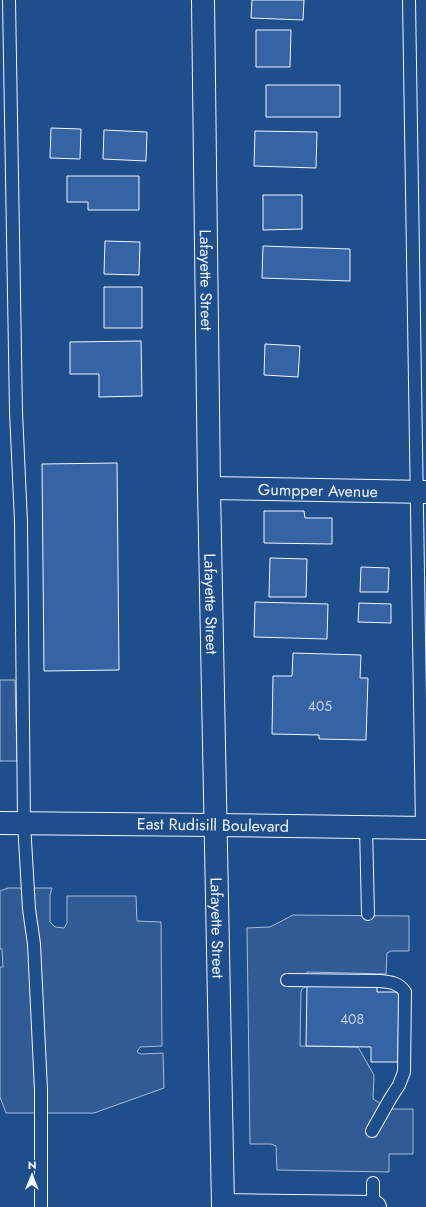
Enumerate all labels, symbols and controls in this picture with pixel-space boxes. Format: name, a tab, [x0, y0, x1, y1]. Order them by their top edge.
street label: Lafayette Street	[194, 229, 219, 331]
street label: Gumpper Avenue	[258, 477, 378, 503]
street label: Lafayette Street	[199, 553, 224, 655]
house number: 405	[308, 696, 332, 716]
street label: East Rudisill Boulevard	[137, 812, 289, 838]
street label: Lafayette Street	[205, 877, 230, 979]
house number: 408	[340, 1009, 364, 1029]
north arrow	[12, 1155, 52, 1195]
text: N	[28, 1157, 37, 1173]

